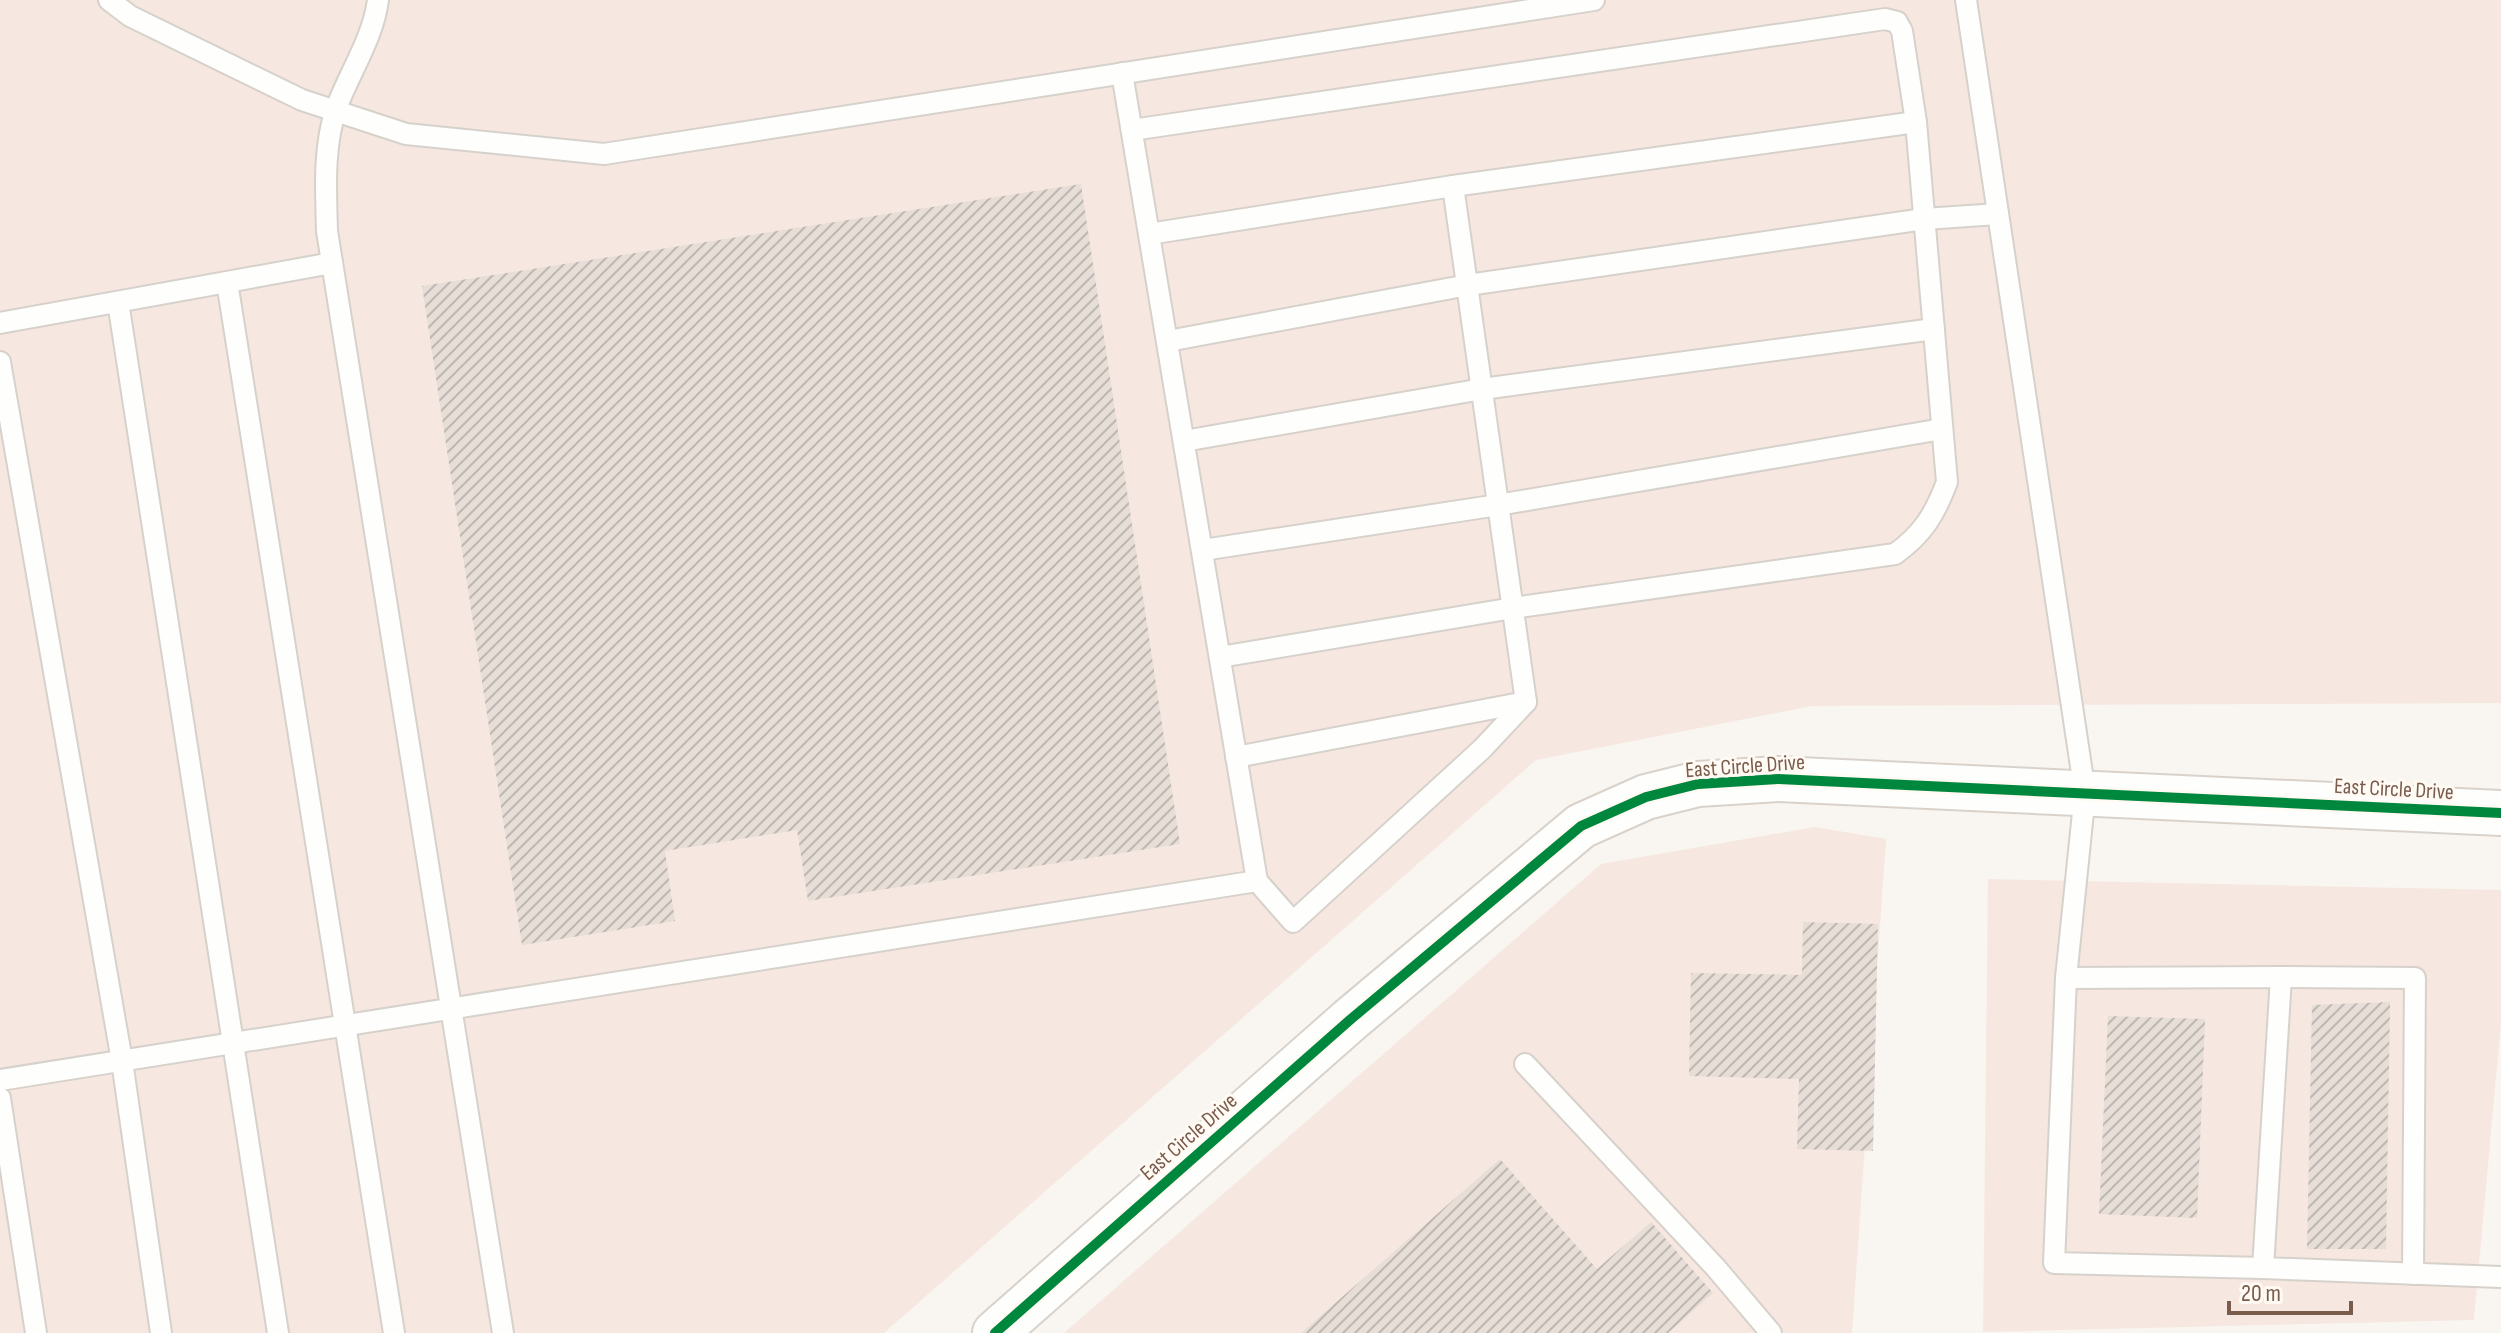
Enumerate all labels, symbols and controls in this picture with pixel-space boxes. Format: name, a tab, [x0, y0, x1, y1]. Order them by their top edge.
street label: East Circle Drive	[1684, 749, 1806, 784]
street label: East Circle Drive	[2333, 773, 2454, 806]
street label: East Circle Drive	[1135, 1088, 1243, 1187]
scale bar	[2229, 1265, 2351, 1315]
text: 20 m	[2241, 1279, 2281, 1308]

